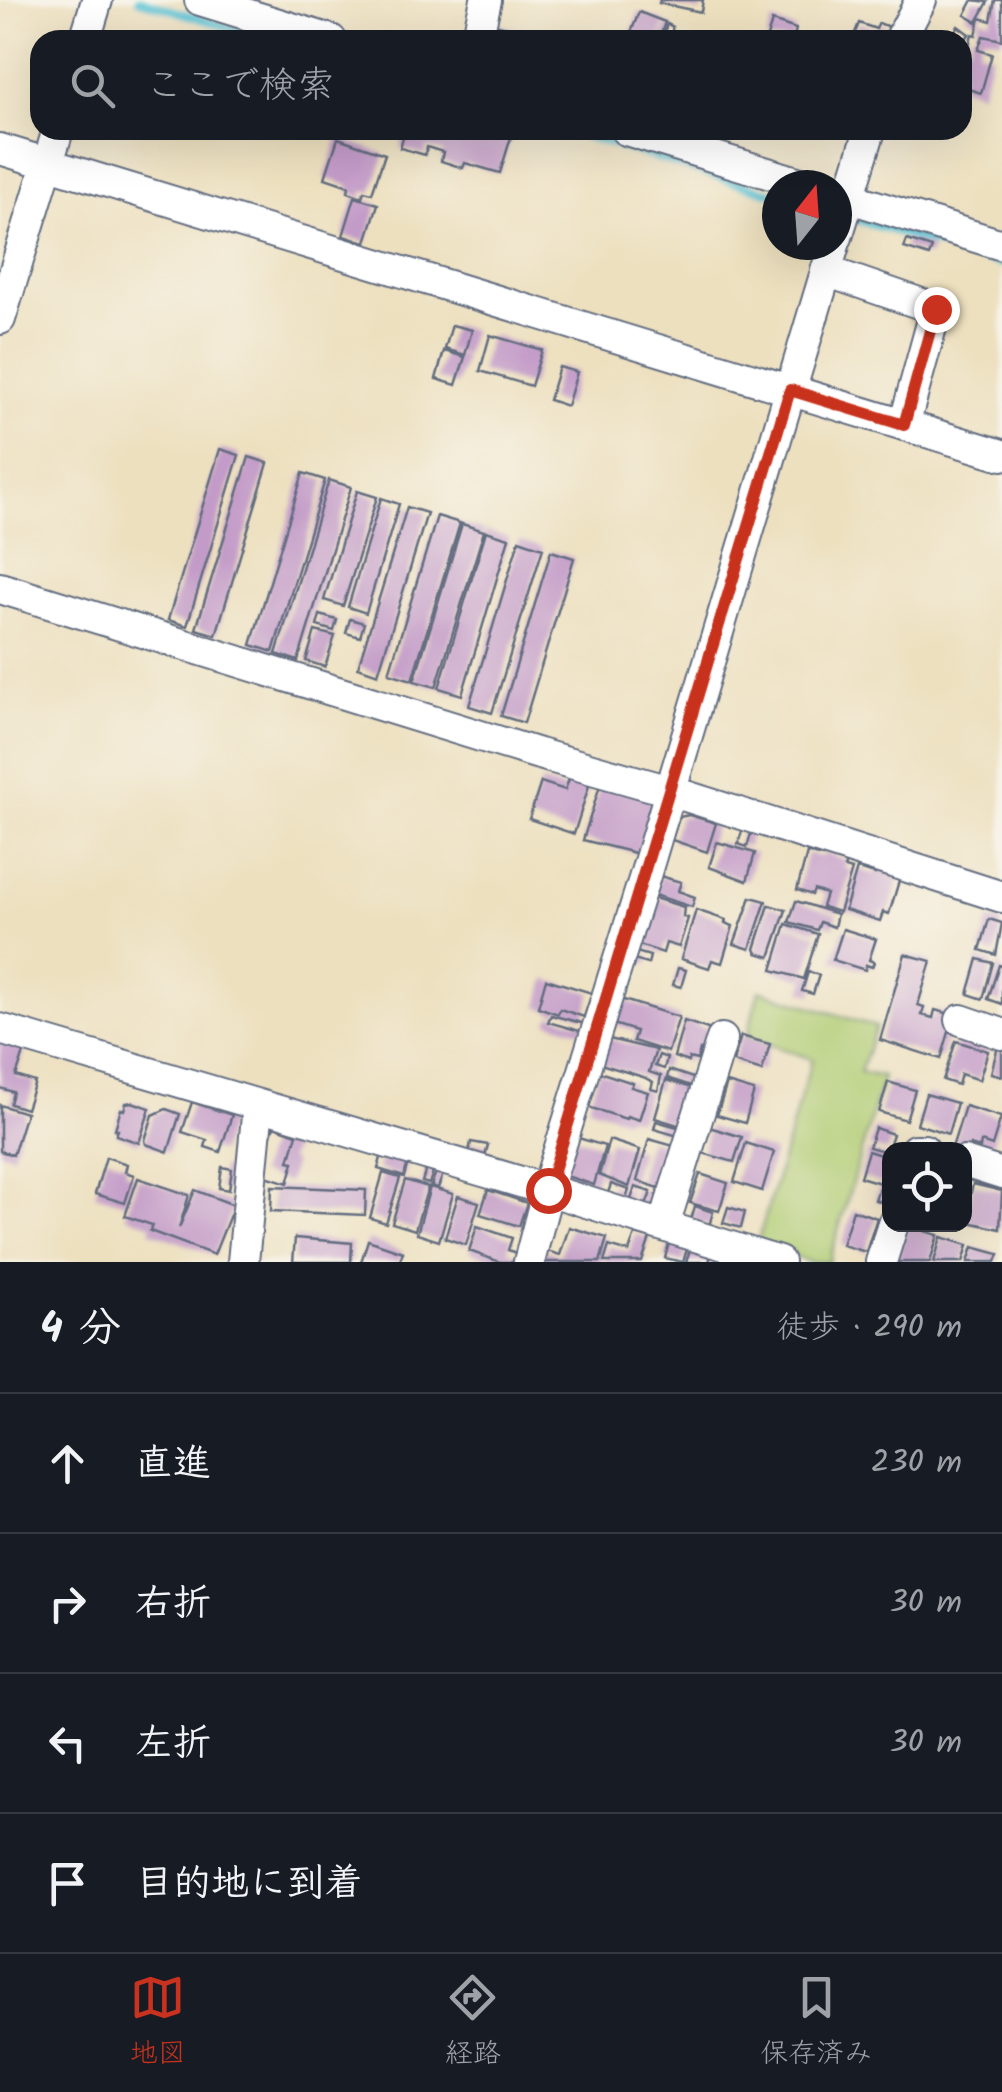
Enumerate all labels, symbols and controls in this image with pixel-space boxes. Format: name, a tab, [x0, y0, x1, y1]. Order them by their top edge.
search box	[30, 30, 972, 140]
text: ここで検索	[145, 57, 335, 117]
icon: search	[65, 58, 120, 113]
north arrow	[762, 170, 852, 260]
route end	[914, 287, 960, 333]
map controls	[882, 1142, 972, 1232]
button: locate	[882, 1142, 972, 1232]
route start	[526, 1168, 572, 1214]
text: 4 分	[40, 1296, 121, 1363]
text: 徒歩 · 290 m	[776, 1303, 962, 1354]
text: 直進	[135, 1435, 211, 1495]
icon: ahead	[40, 1436, 95, 1491]
text: 230 m	[871, 1438, 962, 1489]
text: 右折	[135, 1575, 211, 1635]
icon: right	[40, 1576, 95, 1631]
text: 30 m	[889, 1578, 962, 1629]
text: 左折	[135, 1715, 211, 1775]
icon: left	[40, 1716, 95, 1771]
text: 30 m	[889, 1718, 962, 1769]
text: 目的地に到着	[135, 1855, 363, 1915]
icon: arrive	[40, 1856, 95, 1911]
tab: 地図	[130, 1970, 186, 2077]
tab: 経路	[445, 1970, 501, 2077]
tab: 保存済み	[760, 1970, 872, 2077]

